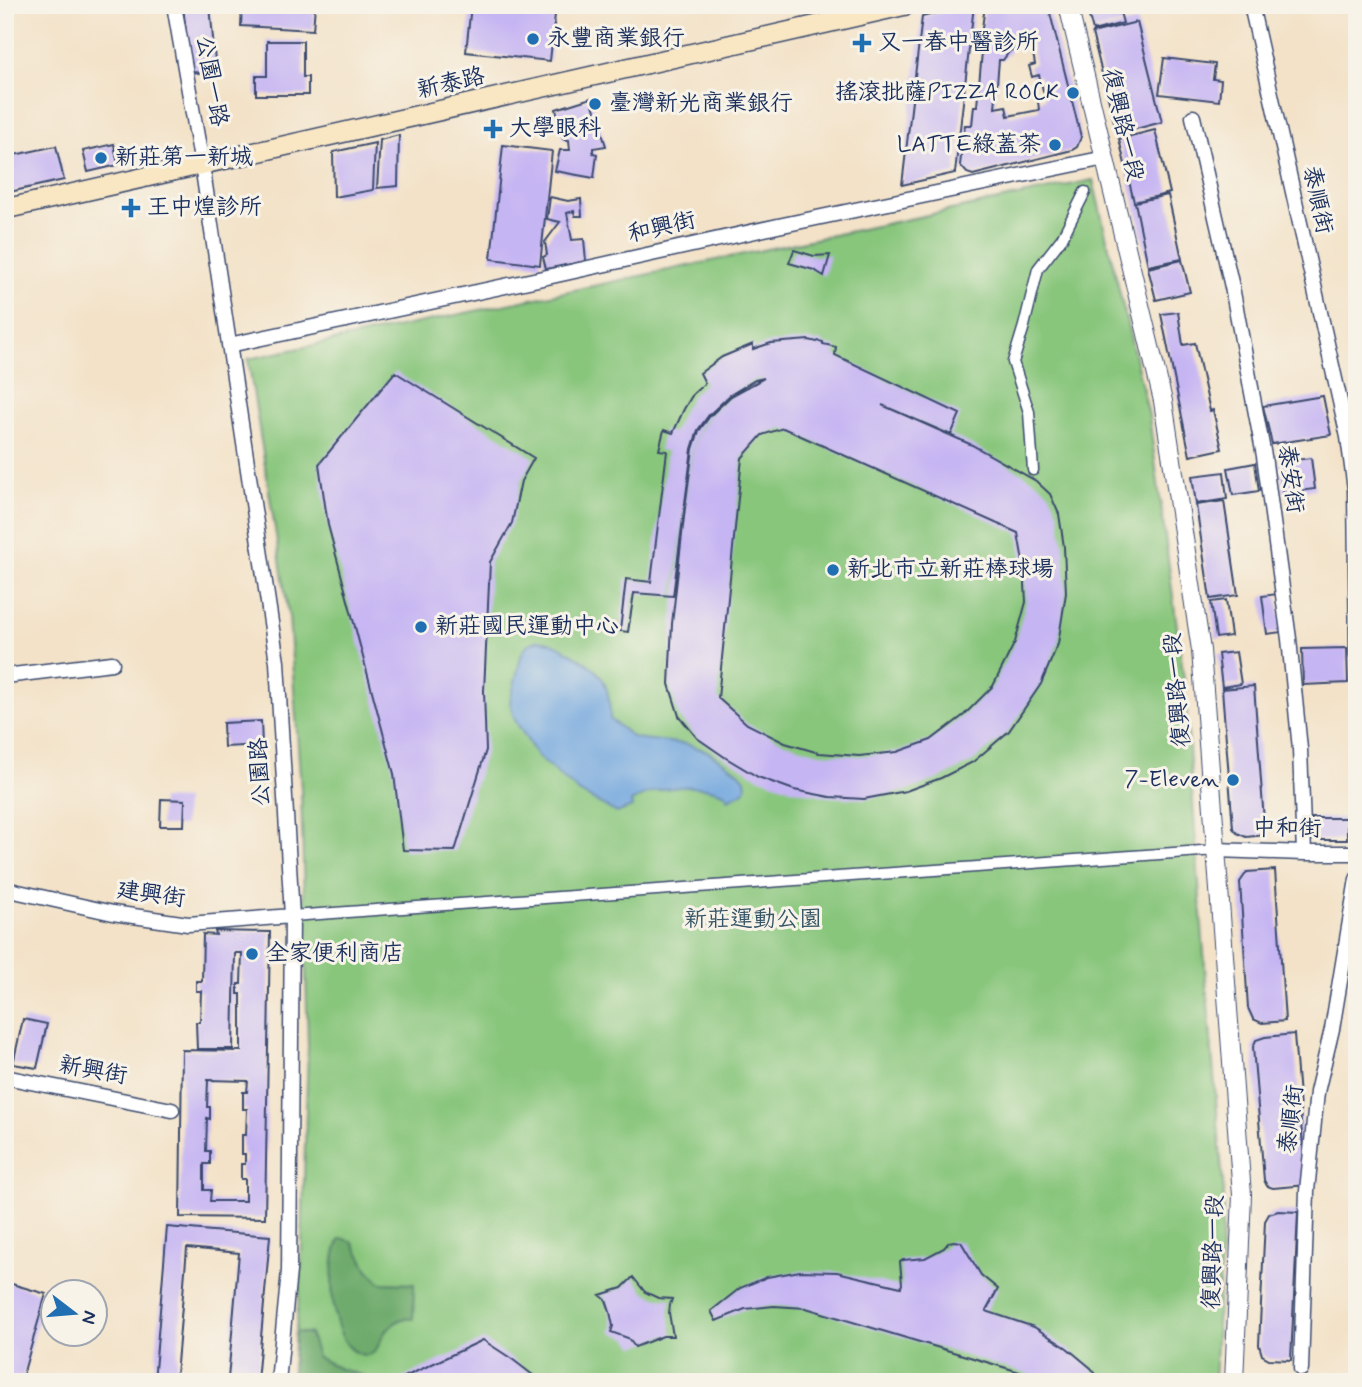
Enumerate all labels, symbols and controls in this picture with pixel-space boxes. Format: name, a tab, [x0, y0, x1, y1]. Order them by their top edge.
place label: 永豐商業銀行	[547, 24, 685, 54]
place label: 又一春中醫診所	[878, 28, 1039, 58]
marker: 永豐商業銀行	[525, 31, 541, 47]
street label: 公園一路	[188, 33, 234, 129]
marker: 又一春中醫診所	[852, 33, 872, 53]
street label: 新泰路	[414, 62, 488, 106]
street label: 復興路一段	[1094, 66, 1150, 184]
place label: 搖滾批薩PIZZA ROCK	[835, 78, 1059, 108]
marker: 搖滾批薩PIZZA ROCK	[1065, 85, 1081, 101]
place label: 臺灣新光商業銀行	[609, 89, 793, 119]
marker: 臺灣新光商業銀行	[587, 96, 603, 112]
place label: 大學眼科	[509, 114, 601, 144]
marker: 大學眼科	[483, 119, 503, 139]
place label: LATTE綠蓋茶	[897, 130, 1041, 160]
marker: LATTE綠蓋茶	[1047, 137, 1063, 153]
place label: 新莊第一新城	[115, 143, 253, 173]
marker: 新莊第一新城	[93, 150, 109, 166]
street label: 泰順街	[1295, 163, 1339, 237]
place label: 王中煌診所	[147, 193, 262, 223]
marker: 王中煌診所	[121, 198, 141, 218]
street label: 和興街	[625, 206, 699, 250]
street label: 泰安街	[1270, 443, 1310, 515]
place label: 新北市立新莊棒球場	[847, 555, 1054, 585]
marker: 新北市立新莊棒球場	[825, 562, 841, 578]
place label: 新莊國民運動中心	[435, 612, 619, 642]
marker: 新莊國民運動中心	[413, 619, 429, 635]
street label: 復興路一段	[1158, 631, 1198, 749]
street label: 公園路	[244, 737, 278, 807]
place label: 7-Eleven	[1124, 765, 1219, 795]
marker: 7-Eleven	[1225, 772, 1241, 788]
street label: 中和街	[1252, 813, 1322, 845]
street label: 建興街	[115, 875, 187, 915]
park label: 新莊運動公園	[684, 905, 822, 935]
place label: 全家便利商店	[266, 939, 404, 969]
marker: 全家便利商店	[244, 946, 260, 962]
street label: 新興街	[56, 1050, 130, 1092]
street label: 泰順街	[1273, 1083, 1311, 1155]
street label: 復興路一段	[1197, 1194, 1231, 1310]
north arrow	[38, 1278, 108, 1348]
text: N	[75, 1308, 103, 1327]

